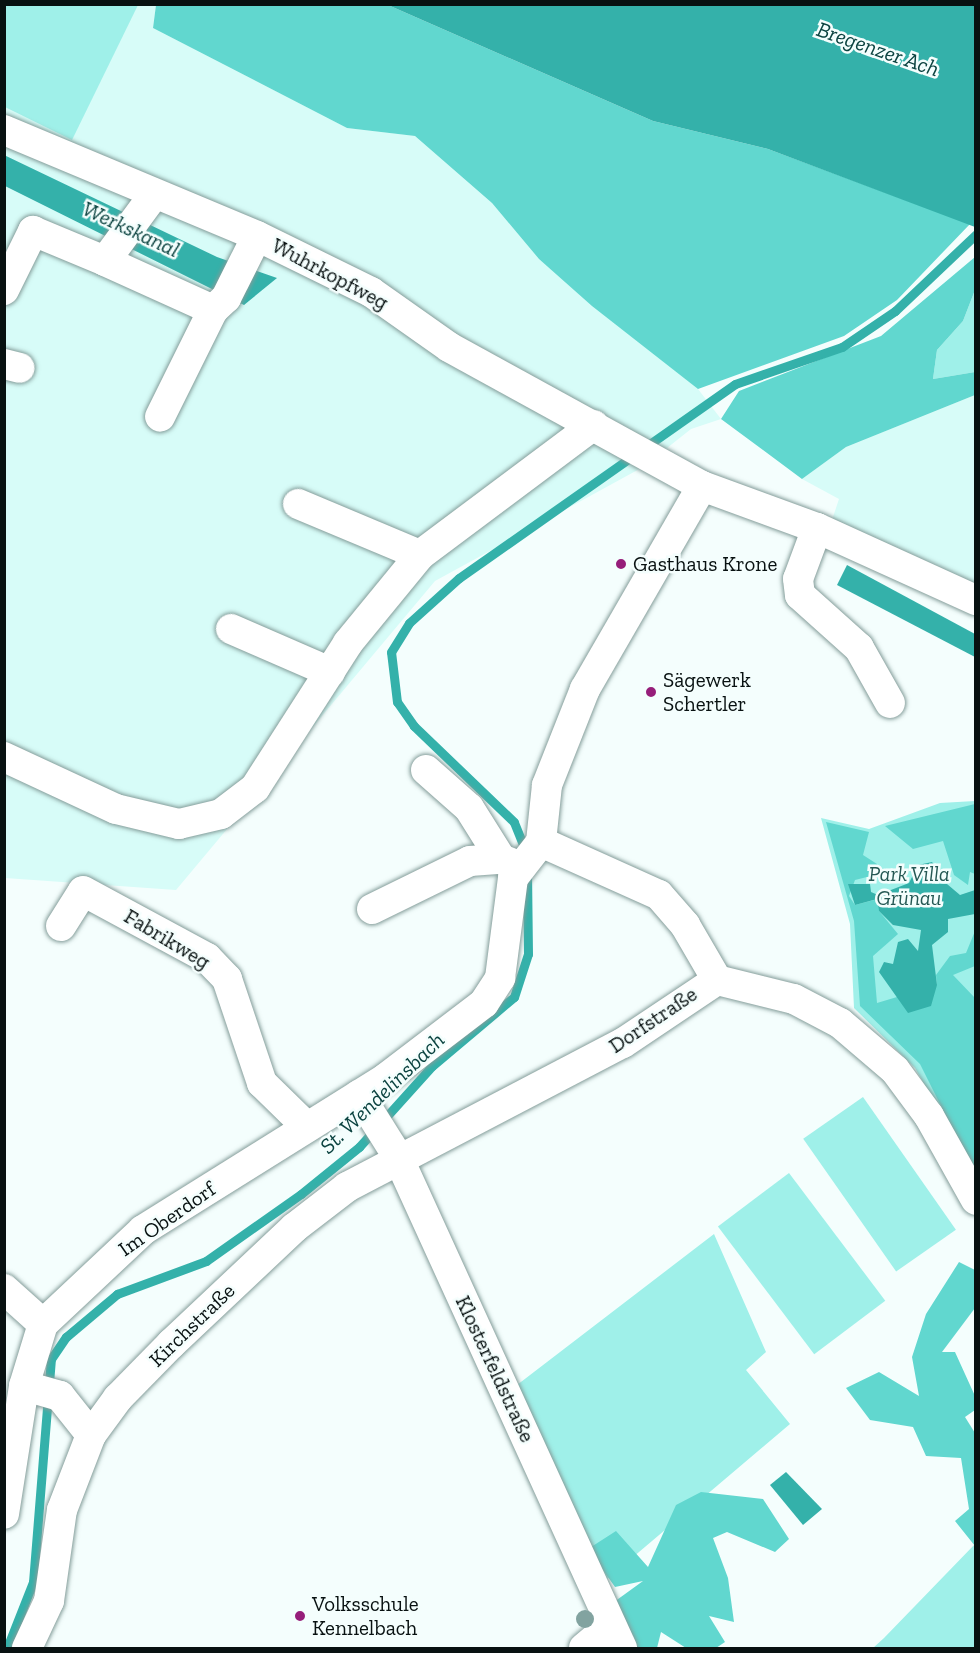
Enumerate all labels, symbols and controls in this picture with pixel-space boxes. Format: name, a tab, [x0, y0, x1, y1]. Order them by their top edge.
water label: Bregenzer Ach	[813, 16, 943, 82]
water label: Werkskanal	[78, 195, 184, 263]
street label: Wuhrkopfweg	[268, 233, 392, 315]
place label: Gasthaus Krone	[633, 551, 777, 577]
marker: Gasthaus Krone	[614, 557, 628, 571]
place label: Sägewerk Schertler	[663, 667, 751, 717]
marker: Sägewerk Schertler	[644, 685, 658, 699]
park label: Park Villa Grünau	[868, 861, 950, 911]
street label: Fabrikweg	[120, 904, 214, 974]
street label: Dorfstraße	[604, 981, 702, 1059]
water label: St. Wendelinsbach	[314, 1027, 450, 1159]
street label: Im Oberdorf	[114, 1176, 220, 1262]
street label: Kirchstraße	[144, 1278, 240, 1372]
street label: Klosterfeldstraße	[450, 1292, 540, 1446]
place label: Volksschule Kennelbach	[312, 1591, 419, 1641]
marker: Volksschule Kennelbach	[293, 1609, 307, 1623]

